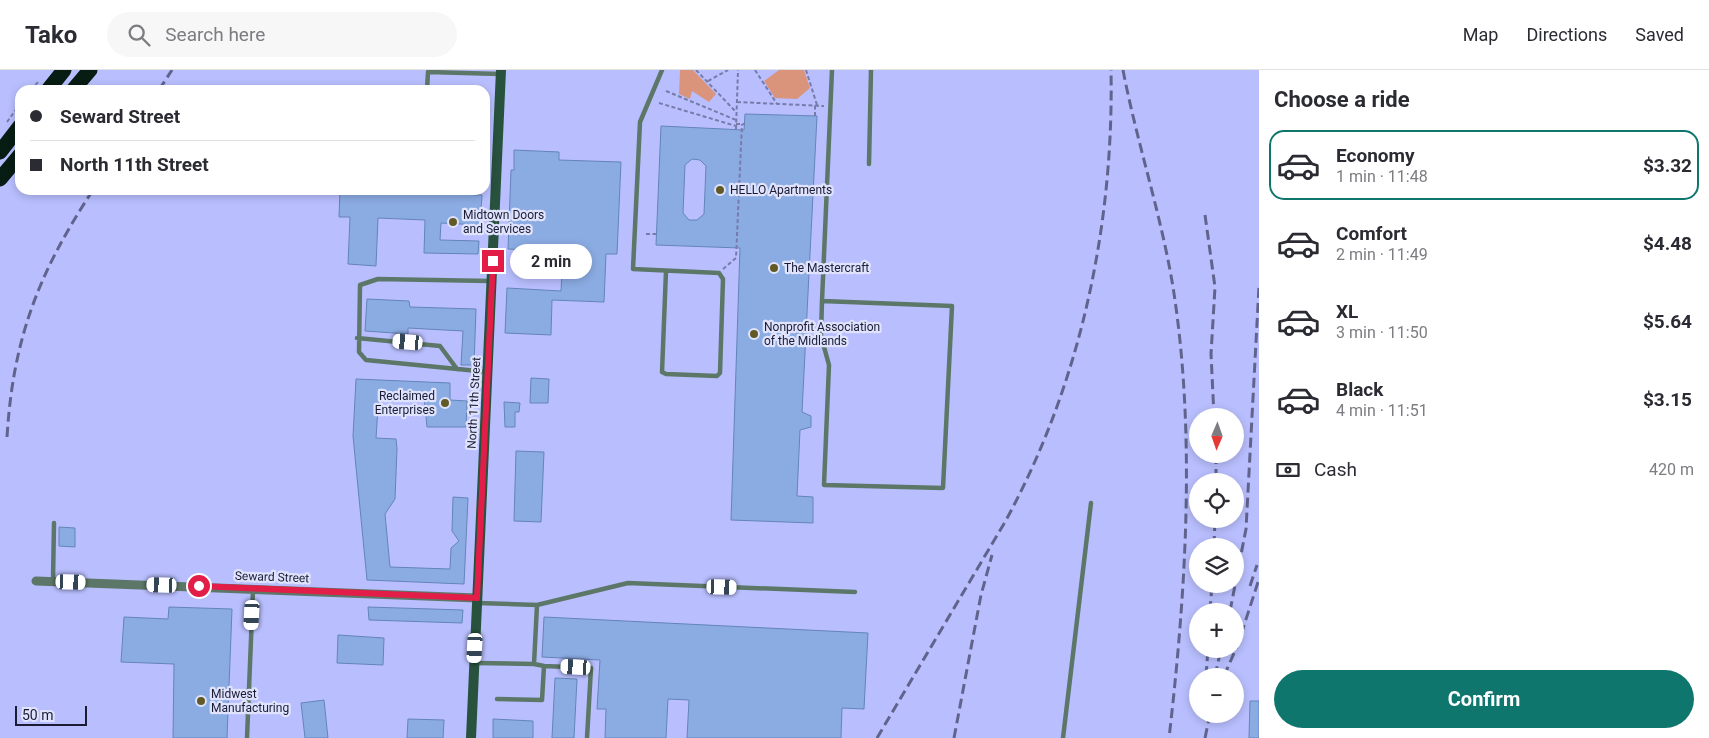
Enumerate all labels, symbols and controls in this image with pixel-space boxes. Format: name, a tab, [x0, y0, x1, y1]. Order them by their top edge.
search box	[107, 12, 457, 57]
text: Tako	[25, 21, 77, 49]
icon: search	[125, 21, 153, 49]
text: Search here	[165, 23, 265, 46]
text: Map	[1463, 24, 1498, 45]
text: Directions	[1526, 24, 1607, 45]
text: Saved	[1635, 24, 1684, 45]
text: Choose a ride	[1274, 87, 1410, 112]
text: Seward Street	[60, 105, 180, 128]
icon: car	[1276, 143, 1321, 188]
text: Economy	[1336, 144, 1415, 167]
text: North 11th Street	[60, 153, 209, 176]
text: $3.32	[1643, 154, 1692, 177]
text: 1 min · 11:48	[1336, 167, 1428, 186]
place label: HELLO Apartments	[730, 183, 832, 197]
marker: HELLO Apartments	[714, 184, 726, 196]
place label: Midtown Doors and Services	[463, 208, 544, 236]
marker: Midtown Doors and Services	[447, 216, 459, 228]
icon: car	[1276, 221, 1321, 266]
text: Comfort	[1336, 222, 1407, 245]
text: $4.48	[1643, 232, 1692, 255]
callout: 2 min	[510, 244, 593, 278]
text: 2 min · 11:49	[1336, 245, 1428, 264]
route end	[482, 250, 504, 272]
text: 2 min	[531, 252, 571, 271]
place label: The Mastercraft	[784, 261, 869, 275]
marker: The Mastercraft	[768, 262, 780, 274]
icon: car	[1276, 299, 1321, 344]
text: XL	[1336, 300, 1358, 323]
text: $5.64	[1643, 310, 1692, 333]
place label: Nonprofit Association of the Midlands	[764, 320, 880, 348]
text: 3 min · 11:50	[1336, 323, 1428, 342]
marker: Nonprofit Association of the Midlands	[748, 328, 760, 340]
car	[392, 333, 423, 351]
street label: North 11th Street	[465, 357, 483, 449]
icon: car	[1276, 377, 1321, 422]
text: Black	[1336, 378, 1383, 401]
text: $3.15	[1643, 388, 1692, 411]
place label: Reclaimed Enterprises	[375, 389, 435, 417]
marker: Reclaimed Enterprises	[439, 397, 451, 409]
text: 4 min · 11:51	[1336, 401, 1428, 420]
north arrow	[1189, 408, 1244, 462]
map controls	[1189, 408, 1244, 723]
icon: cash	[1274, 456, 1302, 484]
text: Cash	[1314, 458, 1357, 481]
text: 420 m	[1649, 460, 1694, 479]
button: locate	[1189, 473, 1244, 528]
button: layers	[1189, 538, 1244, 593]
street label: Seward Street	[235, 569, 309, 585]
car	[55, 574, 86, 590]
route start	[188, 575, 210, 597]
car	[146, 577, 177, 593]
car	[706, 579, 737, 595]
car	[243, 600, 260, 630]
button: +	[1189, 603, 1244, 658]
car	[466, 633, 483, 663]
car	[560, 659, 591, 675]
button: −	[1189, 668, 1244, 723]
button: Confirm	[1274, 670, 1694, 728]
place label: Midwest Manufacturing	[211, 687, 289, 715]
marker: Midwest Manufacturing	[195, 695, 207, 707]
scale bar	[15, 703, 88, 726]
text: 50 m	[22, 707, 54, 723]

